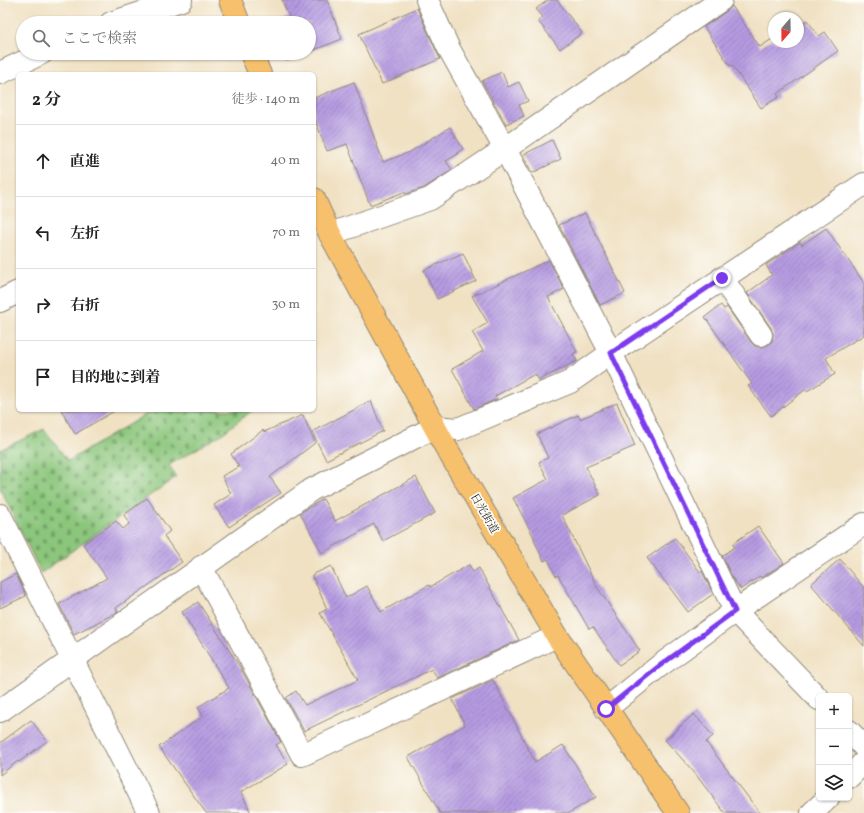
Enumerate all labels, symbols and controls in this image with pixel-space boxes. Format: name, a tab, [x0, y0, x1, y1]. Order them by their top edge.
north arrow	[768, 12, 804, 48]
search box	[16, 16, 316, 60]
icon: search	[30, 27, 52, 49]
text: ここで検索	[62, 29, 137, 50]
text: 2 分	[32, 89, 61, 112]
text: 徒歩 · 140 m	[232, 91, 300, 109]
icon: ahead	[32, 150, 54, 172]
text: 直進	[70, 152, 100, 173]
text: 40 m	[271, 152, 300, 170]
icon: left	[32, 222, 54, 244]
text: 左折	[70, 224, 100, 245]
text: 70 m	[272, 224, 300, 242]
route end	[713, 269, 731, 287]
icon: right	[32, 294, 54, 316]
text: 右折	[70, 296, 100, 317]
text: 30 m	[272, 296, 300, 314]
icon: arrive	[32, 366, 54, 388]
text: 目的地に到着	[70, 368, 160, 389]
street label: 日光街道	[466, 491, 501, 537]
map controls	[816, 693, 852, 801]
button: +	[816, 693, 852, 729]
route start	[597, 700, 615, 718]
button: −	[816, 729, 852, 765]
button: layers	[816, 765, 852, 801]

